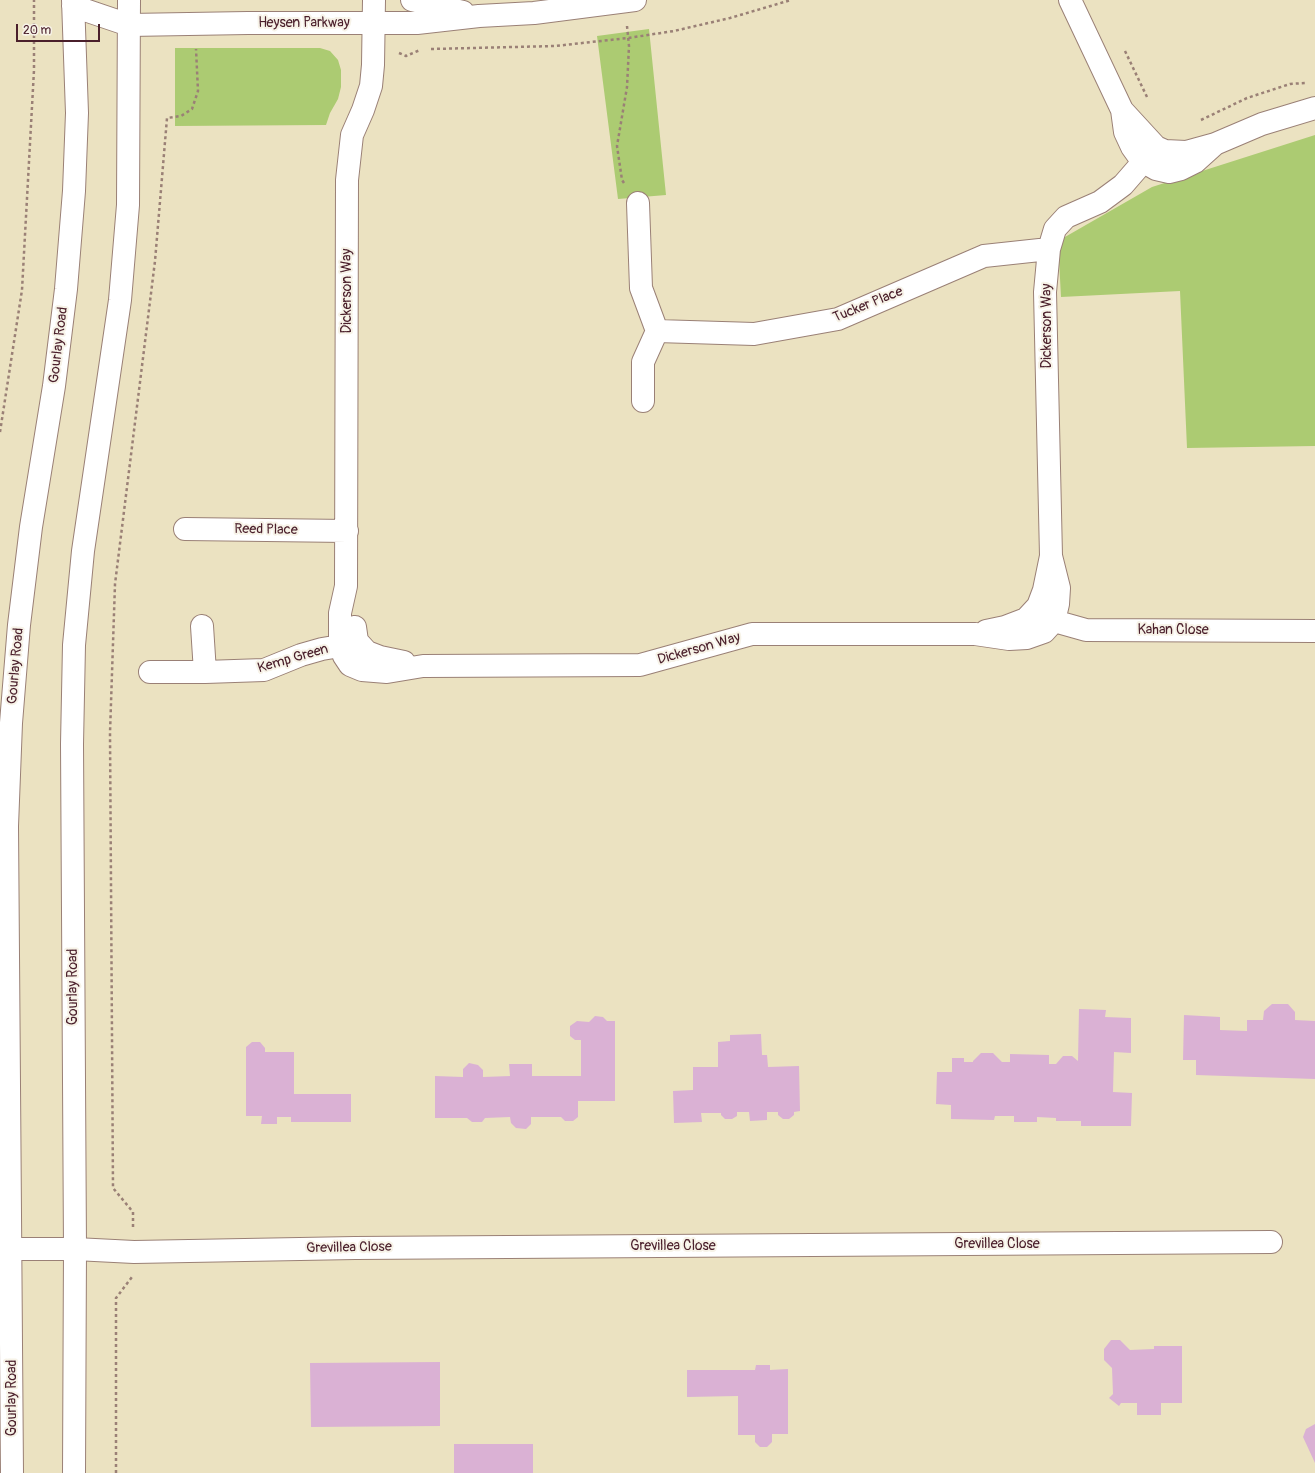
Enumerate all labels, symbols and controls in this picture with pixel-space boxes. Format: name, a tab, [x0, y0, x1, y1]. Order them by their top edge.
street label: Heysen Parkway	[258, 15, 350, 31]
scale bar	[18, 16, 102, 42]
text: 20 m	[23, 23, 51, 38]
street label: Dickerson Way	[339, 248, 355, 334]
street label: Tucker Place	[831, 283, 905, 327]
street label: Dickerson Way	[1039, 283, 1055, 369]
street label: Gourlay Road	[46, 306, 72, 384]
street label: Reed Place	[234, 521, 298, 539]
street label: Kahan Close	[1137, 622, 1209, 638]
street label: Gourlay Road	[4, 627, 28, 705]
street label: Dickerson Way	[656, 629, 742, 669]
street label: Kemp Green	[256, 641, 330, 677]
street label: Gourlay Road	[65, 949, 81, 1025]
street label: Grevillea Close	[954, 1236, 1040, 1252]
street label: Grevillea Close	[630, 1238, 716, 1254]
street label: Grevillea Close	[306, 1239, 392, 1257]
street label: Gourlay Road	[4, 1360, 20, 1436]

